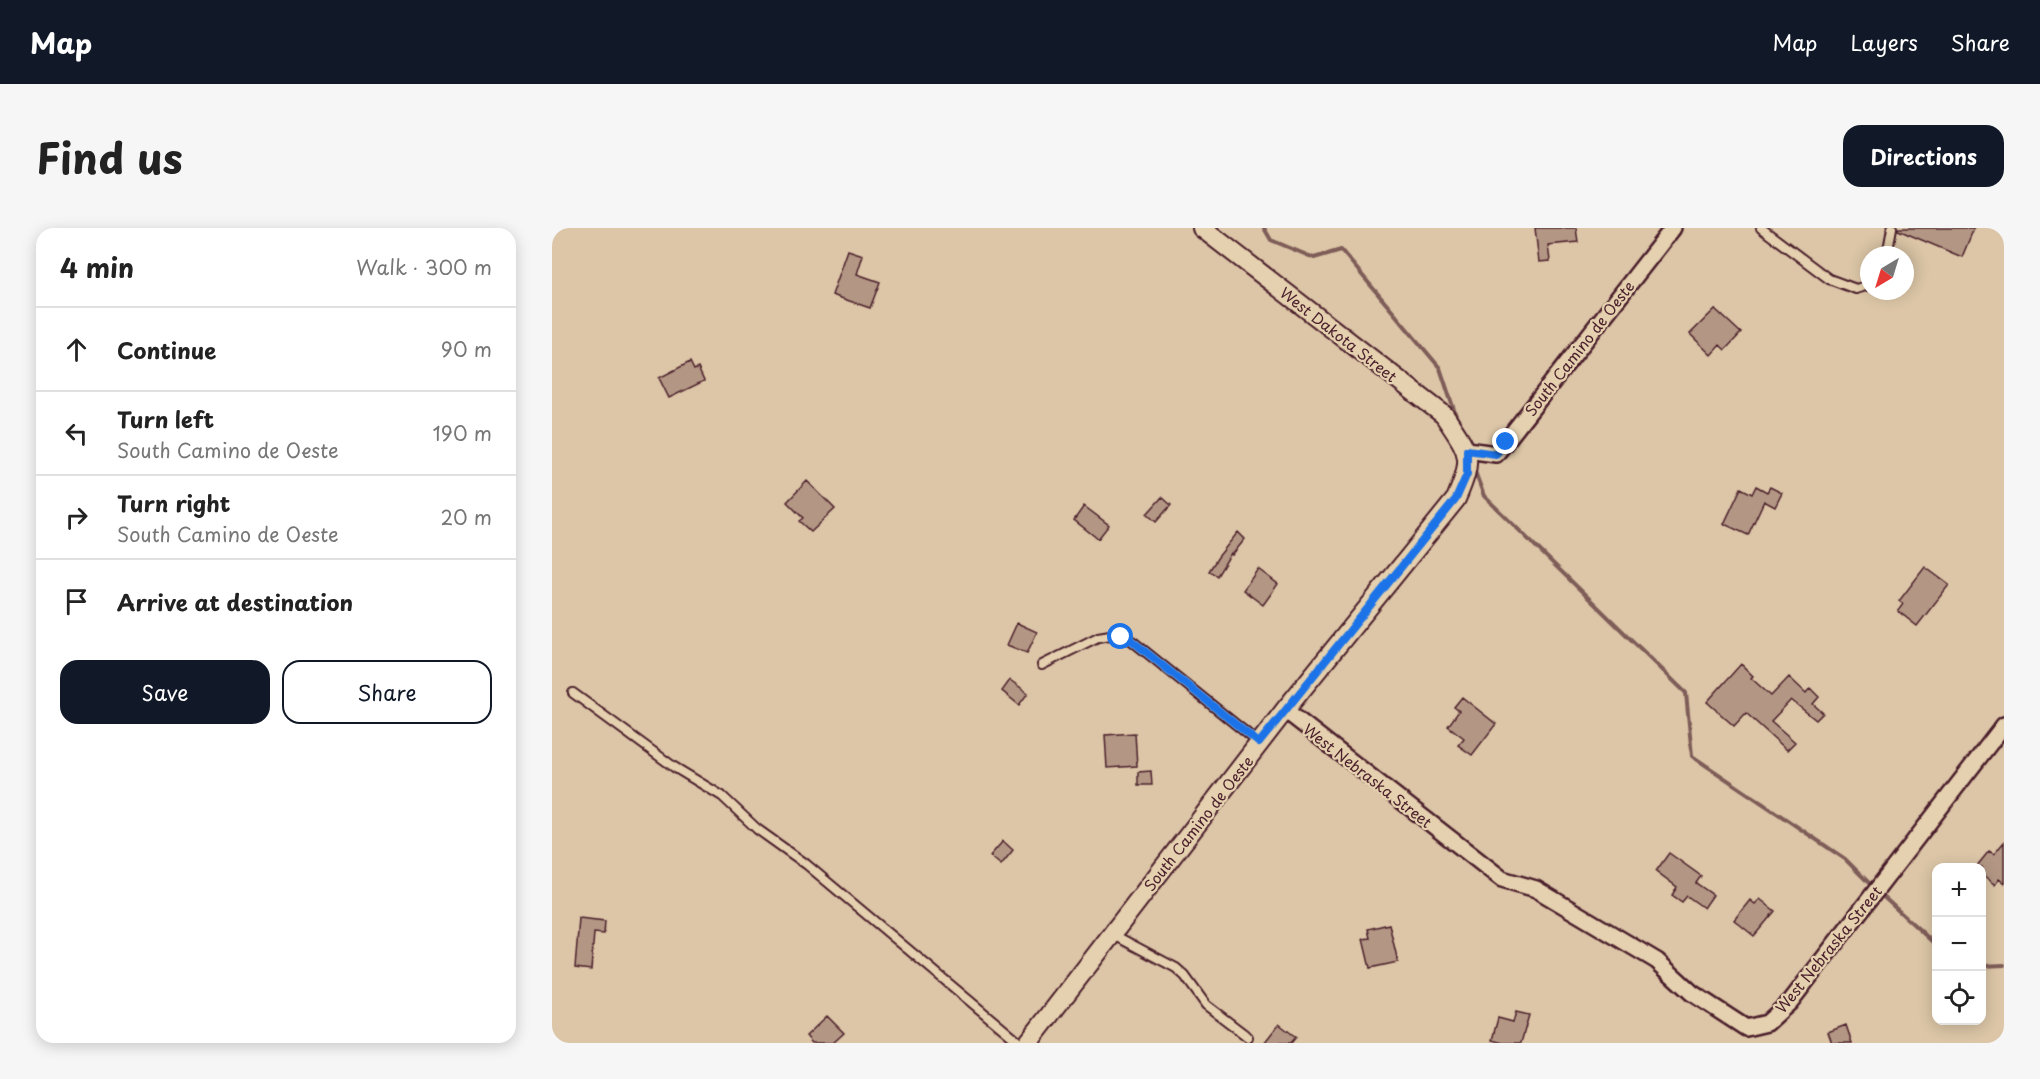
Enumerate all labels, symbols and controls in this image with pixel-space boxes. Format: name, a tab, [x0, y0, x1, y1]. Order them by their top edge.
text: Map	[30, 21, 92, 64]
text: Map	[1773, 26, 1817, 58]
text: Layers	[1850, 26, 1918, 58]
text: Share	[1951, 26, 2010, 58]
text: Find us	[36, 125, 183, 188]
button: Directions	[1843, 125, 2004, 187]
north arrow	[1860, 246, 1914, 300]
text: 4 min	[60, 248, 134, 287]
text: Walk · 300 m	[356, 252, 492, 282]
street label: South Camino de Oeste	[1519, 275, 1639, 421]
street label: West Dakota Street	[1276, 281, 1402, 387]
icon: ahead	[60, 333, 93, 366]
text: Continue	[117, 333, 216, 366]
text: 90 m	[441, 334, 492, 364]
text: Turn left	[117, 402, 214, 435]
icon: left	[60, 417, 93, 450]
text: 190 m	[433, 418, 492, 448]
route end	[1492, 428, 1518, 454]
text: South Camino de Oeste	[117, 435, 339, 465]
text: Turn right	[117, 486, 230, 519]
icon: right	[60, 501, 93, 534]
text: 20 m	[440, 502, 492, 532]
text: South Camino de Oeste	[117, 519, 339, 549]
icon: arrive	[60, 585, 93, 618]
text: Arrive at destination	[117, 585, 353, 618]
route start	[1107, 623, 1133, 649]
button: Save	[60, 660, 270, 724]
button: Share	[282, 660, 492, 724]
street label: West Nebraska Street	[1299, 717, 1438, 833]
street label: South Camino de Oeste	[1138, 750, 1258, 896]
map controls	[1932, 863, 1986, 1025]
button: +	[1932, 863, 1986, 917]
street label: West Nebraska Street	[1769, 880, 1887, 1018]
button: −	[1932, 917, 1986, 971]
button: locate	[1932, 971, 1986, 1025]

